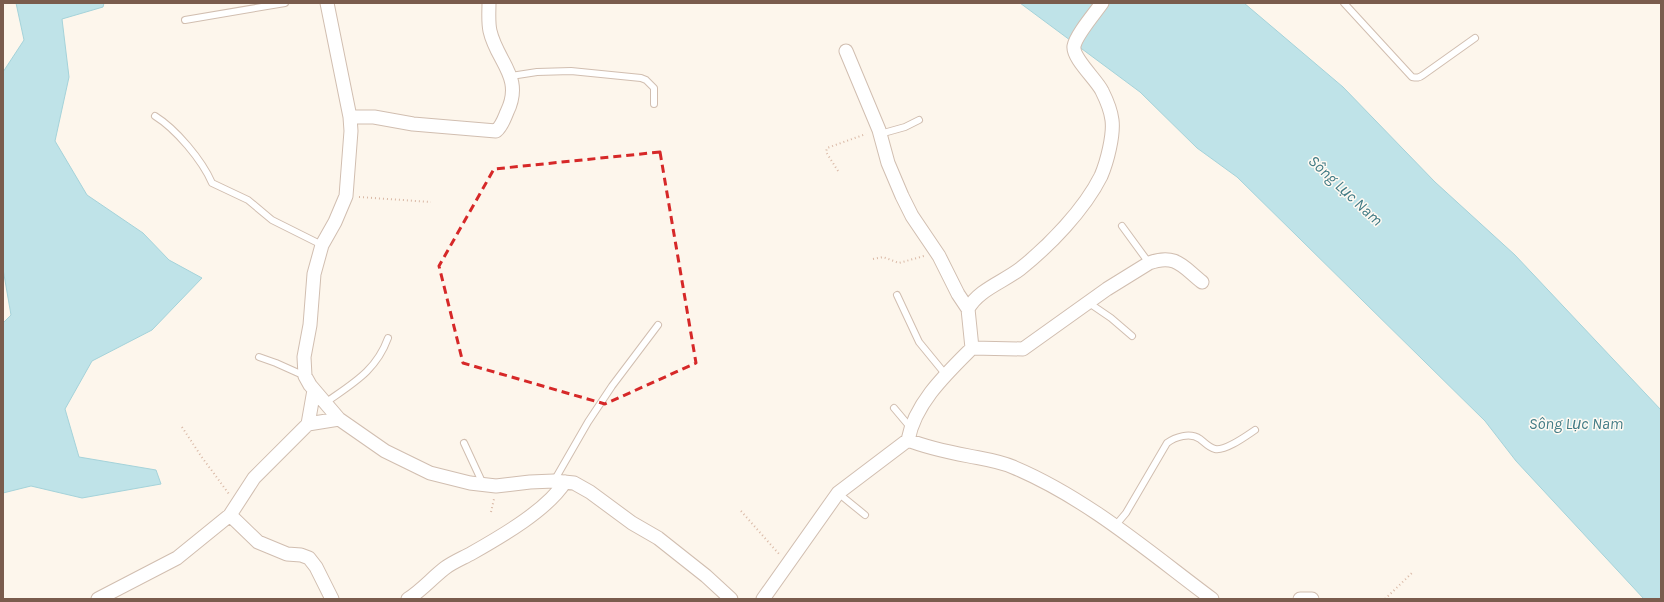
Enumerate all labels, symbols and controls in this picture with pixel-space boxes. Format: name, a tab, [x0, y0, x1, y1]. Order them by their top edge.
water label: Sông Lục Nam	[1305, 151, 1387, 230]
water label: Sông Lục Nam	[1529, 414, 1623, 433]

